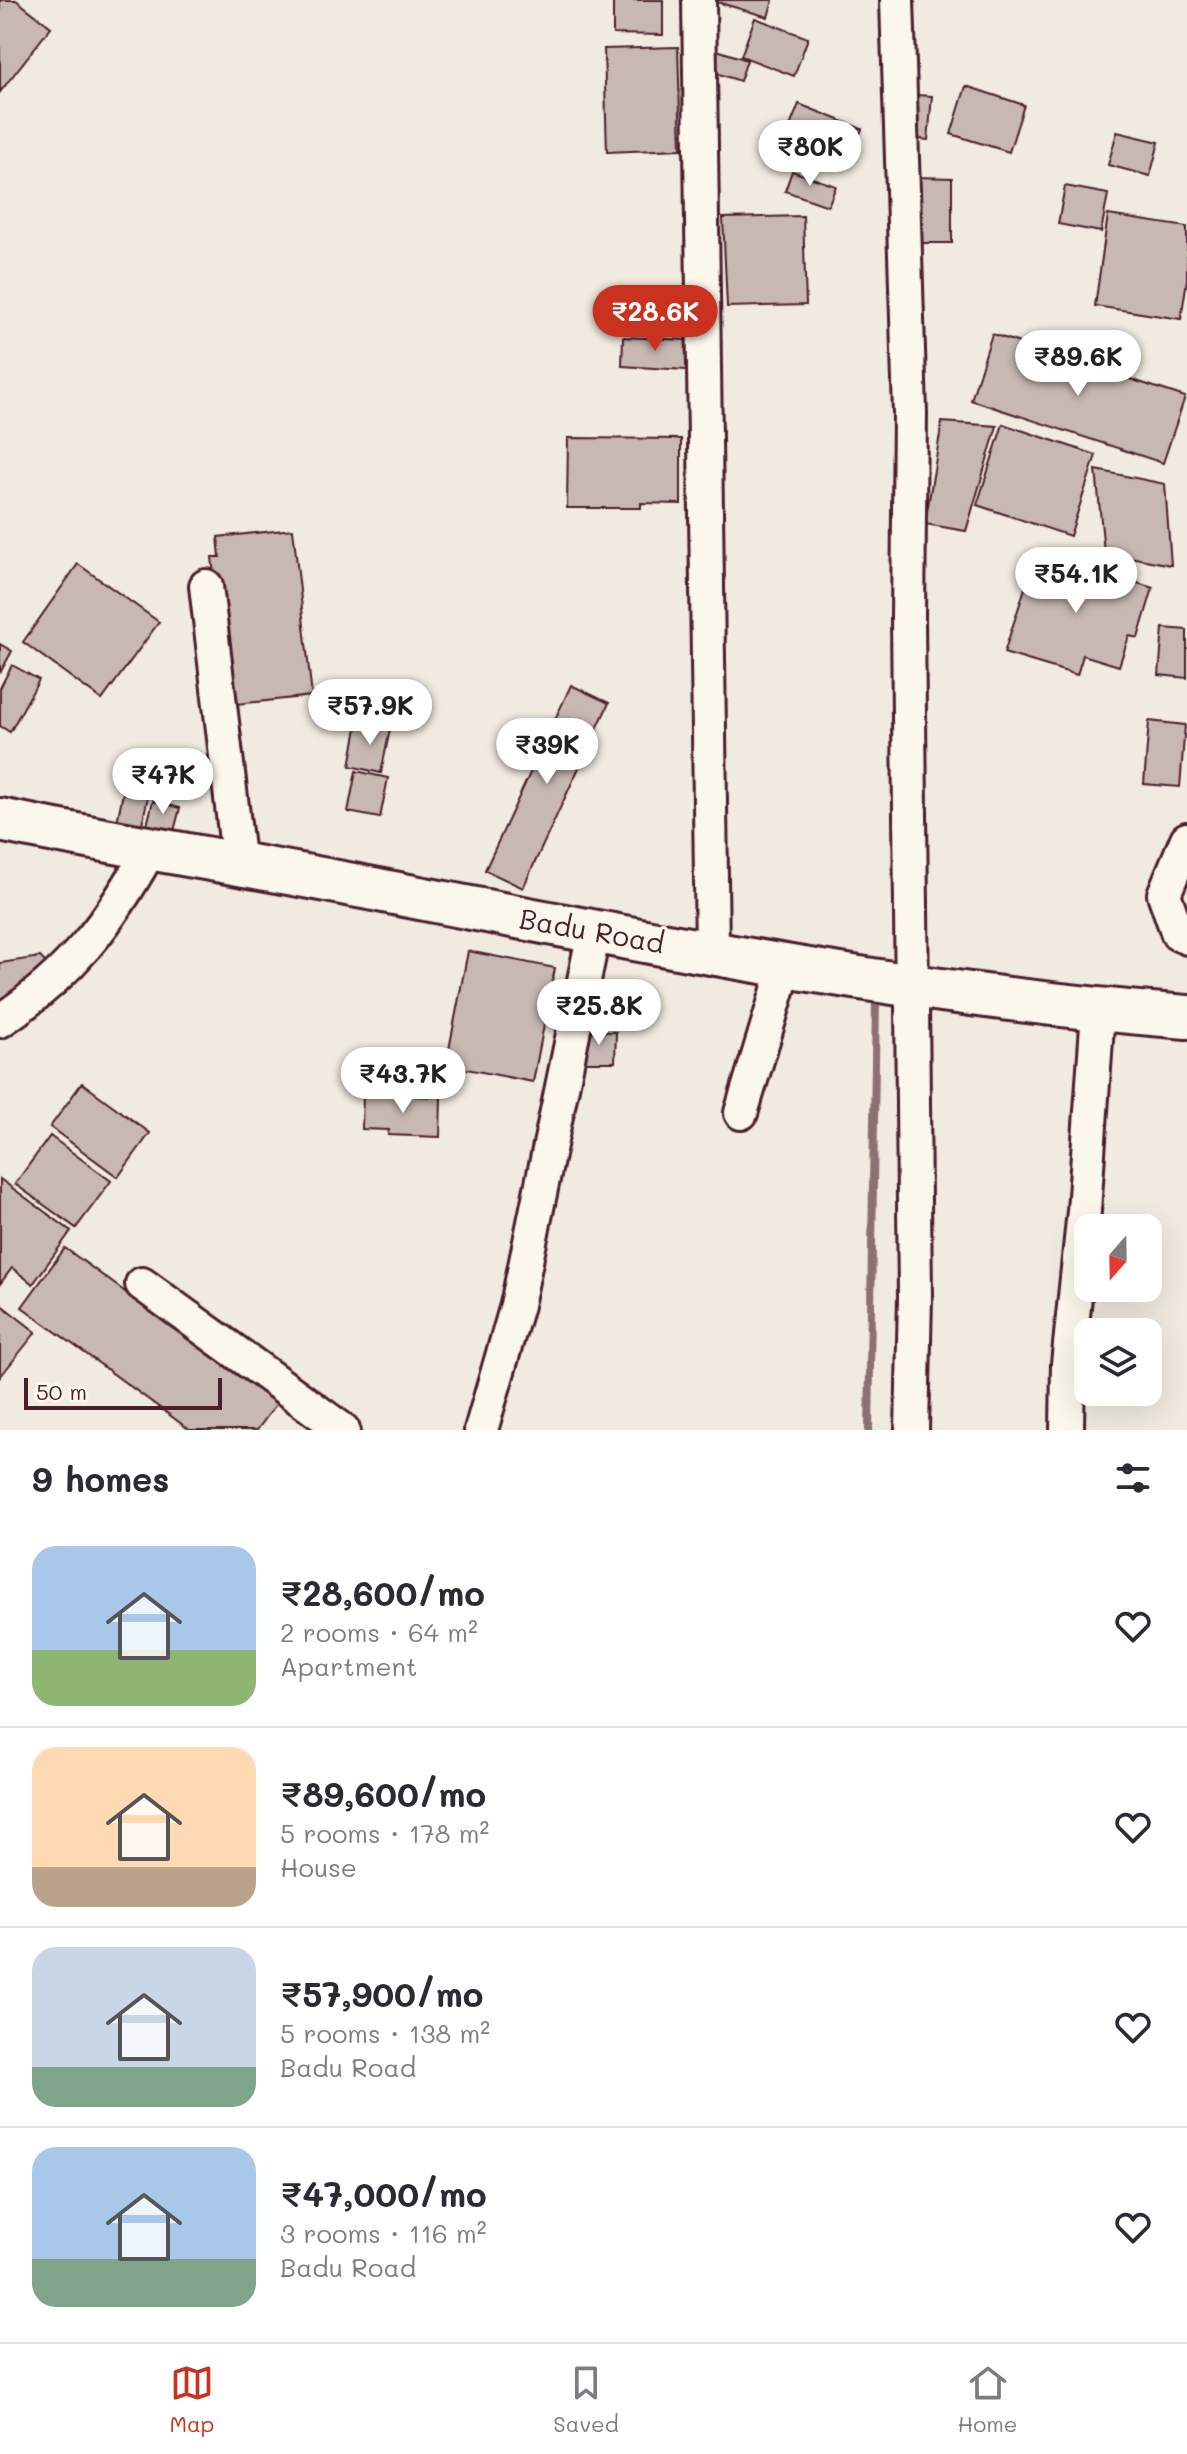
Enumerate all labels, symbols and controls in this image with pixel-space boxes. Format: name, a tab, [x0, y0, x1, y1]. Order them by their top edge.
pin: ₹80K	[763, 120, 857, 188]
text: ₹80K	[776, 129, 844, 163]
pin: ₹28.6K	[590, 285, 720, 353]
text: ₹28.6K	[611, 294, 699, 328]
pin: ₹89.6K	[1013, 330, 1143, 398]
text: ₹89.6K	[1033, 339, 1123, 373]
pin: ₹54.1K	[1011, 547, 1141, 615]
text: ₹54.1K	[1033, 556, 1119, 590]
pin: ₹57.9K	[305, 679, 435, 747]
text: ₹57.9K	[326, 688, 414, 722]
pin: ₹39K	[500, 718, 594, 786]
text: ₹39K	[514, 727, 580, 761]
pin: ₹47K	[116, 748, 210, 816]
text: ₹47K	[130, 757, 196, 791]
street label: Badu Road	[517, 900, 667, 960]
pin: ₹25.8K	[534, 979, 664, 1047]
text: ₹25.8K	[555, 988, 643, 1022]
pin: ₹43.7K	[338, 1047, 468, 1115]
text: ₹43.7K	[359, 1056, 447, 1090]
north arrow	[1074, 1214, 1162, 1302]
map controls	[1074, 1214, 1162, 1406]
button: layers	[1074, 1318, 1162, 1406]
scale bar	[24, 1374, 222, 1410]
text: 50 m	[36, 1377, 87, 1406]
text: 9 homes	[32, 1456, 169, 1501]
icon: filters	[1111, 1456, 1155, 1500]
text: ₹28,600/mo	[280, 1570, 485, 1615]
icon: home	[96, 1578, 192, 1674]
icon: heart	[1111, 1604, 1155, 1648]
text: 2 rooms · 64 m²	[280, 1615, 478, 1649]
text: Apartment	[280, 1649, 417, 1683]
text: ₹89,600/mo	[280, 1771, 486, 1816]
icon: home	[96, 1779, 192, 1875]
icon: heart	[1111, 1805, 1155, 1849]
text: 5 rooms · 178 m²	[280, 1816, 489, 1850]
text: House	[280, 1850, 357, 1884]
text: ₹57,900/mo	[280, 1971, 483, 2016]
icon: home	[96, 1979, 192, 2075]
icon: heart	[1111, 2005, 1155, 2049]
text: 5 rooms · 138 m²	[280, 2016, 490, 2050]
text: Badu Road	[280, 2050, 416, 2084]
text: ₹47,000/mo	[280, 2171, 487, 2216]
icon: home	[96, 2179, 192, 2275]
icon: heart	[1111, 2205, 1155, 2249]
text: 3 rooms · 116 m²	[280, 2216, 487, 2250]
text: Badu Road	[280, 2250, 416, 2284]
tab: Map	[169, 2361, 214, 2438]
tab: Saved	[553, 2361, 619, 2438]
tab: Home	[958, 2361, 1017, 2438]

